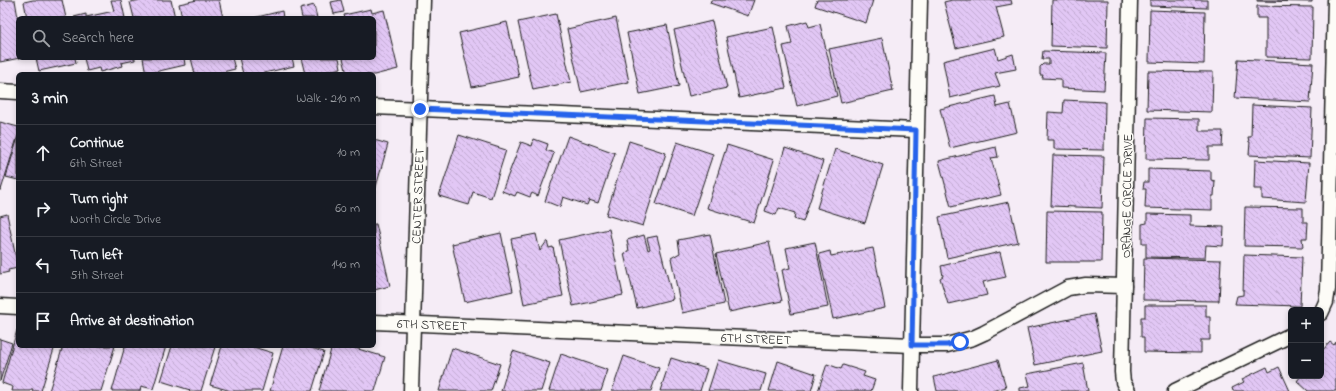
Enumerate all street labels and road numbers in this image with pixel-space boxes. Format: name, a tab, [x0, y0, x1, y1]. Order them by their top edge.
street label: ORANGE CIRCLE DRIVE	[1117, 133, 1138, 258]
street label: CENTER STREET	[407, 147, 430, 244]
street label: 6TH STREET	[397, 315, 468, 336]
street label: 6TH STREET	[721, 329, 792, 350]

